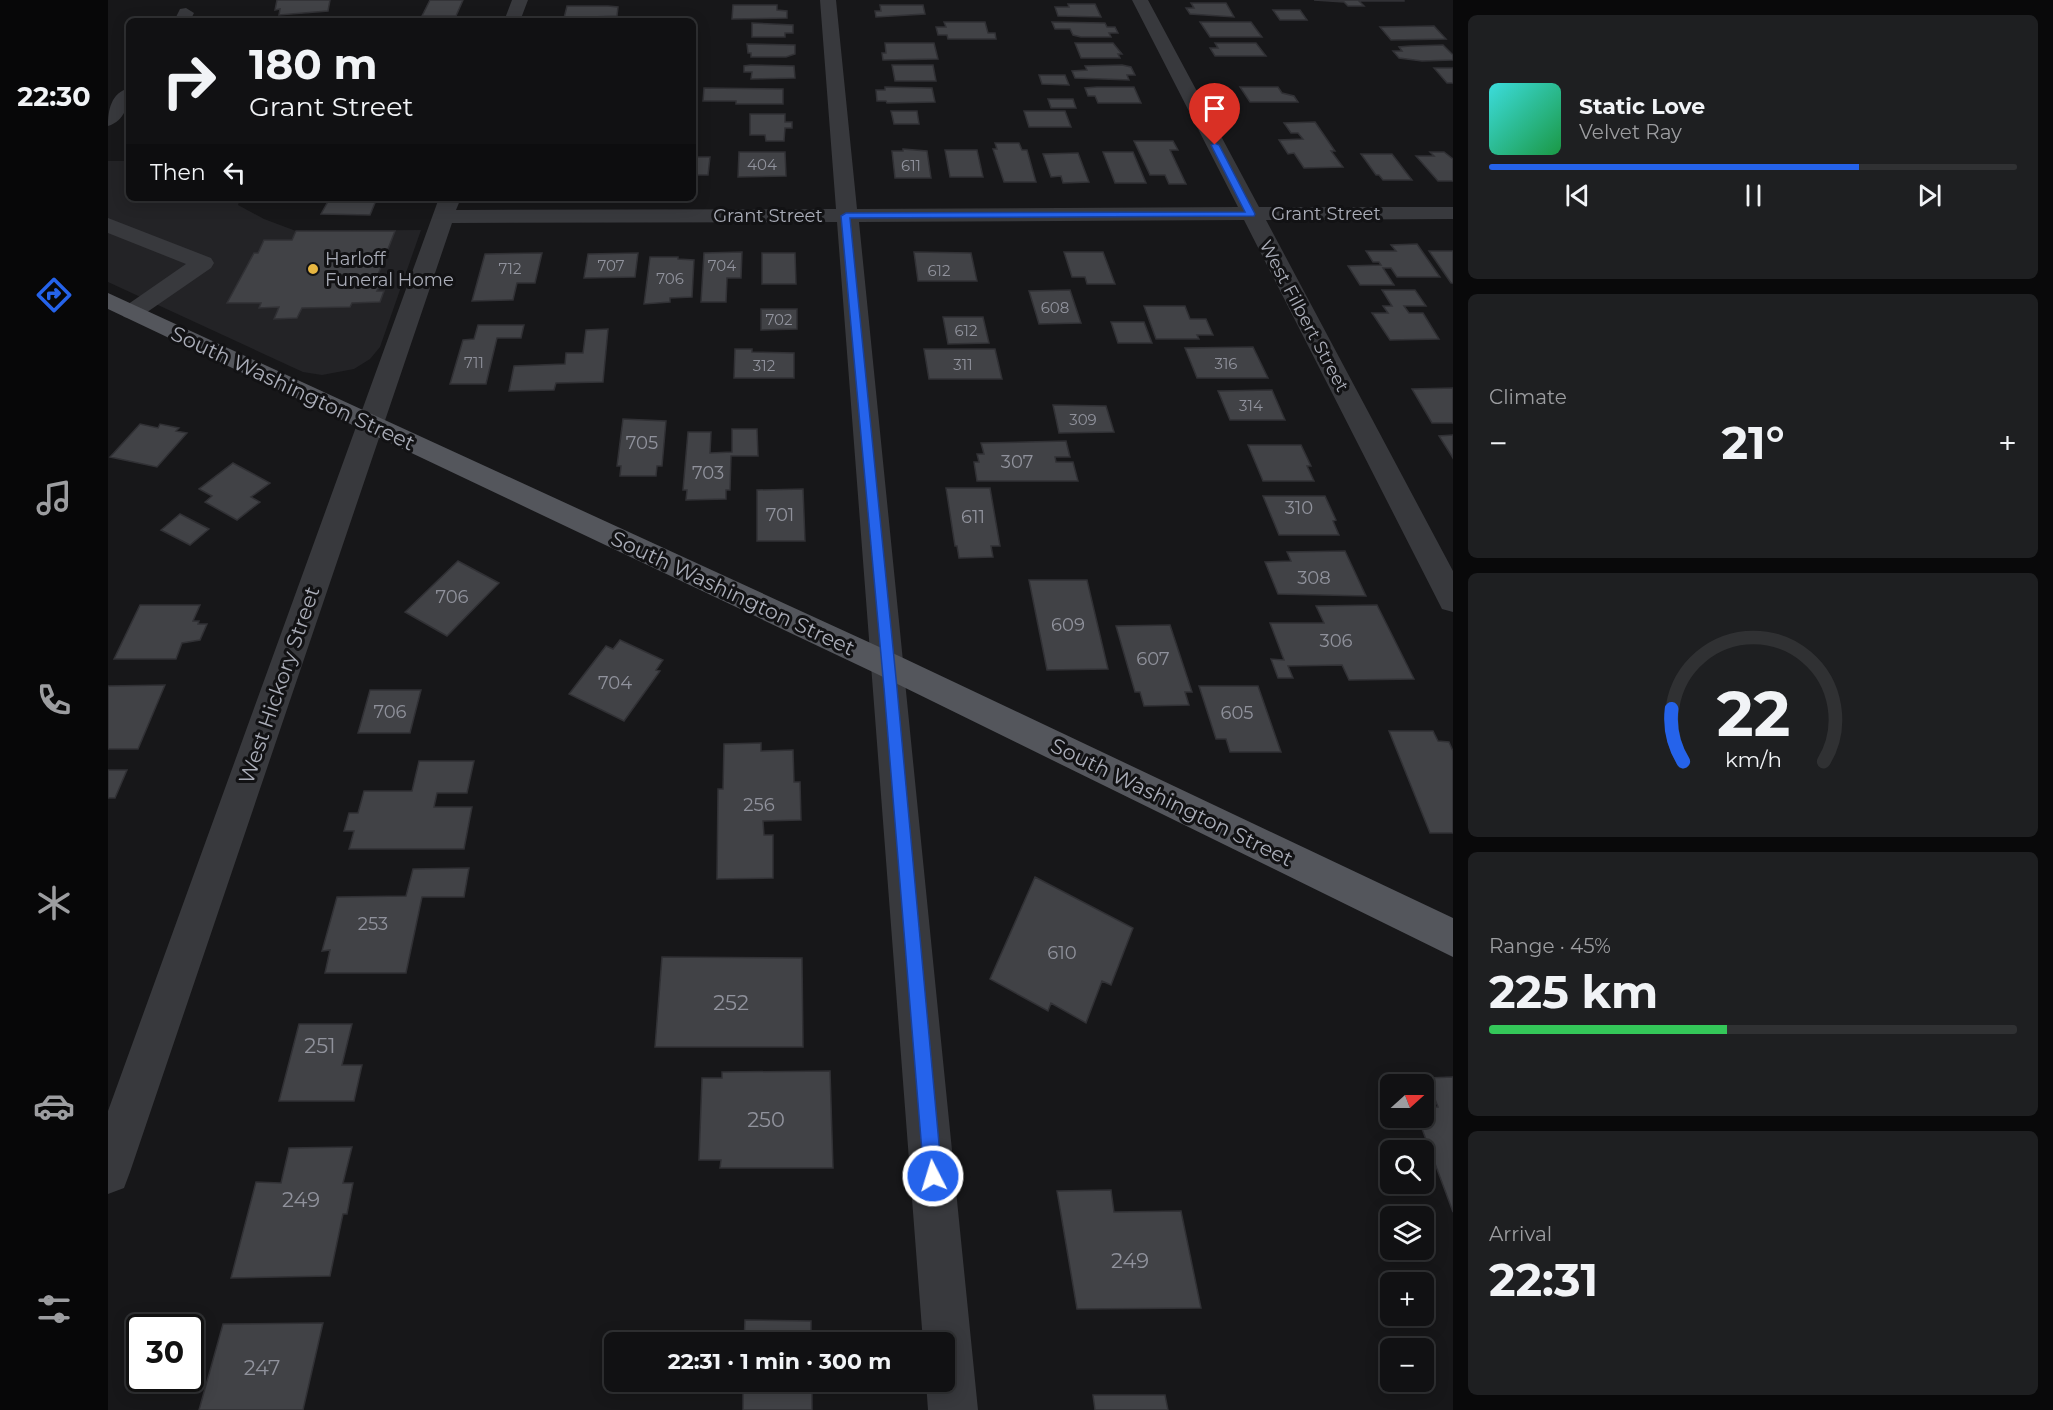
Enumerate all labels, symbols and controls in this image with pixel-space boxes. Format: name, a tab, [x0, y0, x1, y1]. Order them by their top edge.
text: 180 m	[249, 38, 378, 90]
icon: right	[150, 42, 228, 120]
text: 22:30	[17, 80, 91, 113]
pin	[1189, 83, 1240, 145]
text: Grant Street	[249, 90, 413, 123]
icon: arrive	[1198, 92, 1231, 125]
text: Static Love	[1579, 93, 1705, 120]
text: Velvet Ray	[1579, 120, 1682, 144]
house number: 404	[747, 155, 777, 174]
icon: left	[218, 156, 251, 189]
house number: 611	[901, 156, 921, 175]
text: Then	[150, 159, 206, 186]
icon: previous	[1561, 179, 1594, 212]
icon: pause	[1737, 179, 1770, 212]
icon: next	[1913, 179, 1946, 212]
street label: Grant Street	[1271, 203, 1381, 225]
street label: Grant Street	[713, 205, 823, 227]
street label: West Filbert Street	[1255, 236, 1353, 396]
place label: Harloff Funeral Home	[325, 248, 454, 291]
house number: 707	[597, 256, 625, 275]
house number: 704	[708, 256, 736, 275]
house number: 712	[499, 259, 521, 278]
house number: 612	[927, 261, 951, 280]
marker: Harloff Funeral Home	[306, 262, 320, 276]
house number: 706	[656, 269, 684, 288]
icon: directions	[33, 274, 75, 316]
house number: 608	[1041, 298, 1069, 317]
house number: 702	[766, 310, 793, 329]
street label: South Washington Street	[167, 320, 419, 456]
house number: 612	[954, 321, 978, 340]
house number: 711	[464, 353, 484, 372]
house number: 316	[1214, 354, 1238, 373]
house number: 311	[953, 355, 973, 374]
house number: 312	[753, 356, 775, 375]
text: Climate	[1489, 385, 1567, 409]
house number: 314	[1239, 396, 1263, 415]
house number: 309	[1069, 410, 1097, 429]
text: 21°	[1721, 415, 1785, 470]
text: −	[1489, 423, 1508, 463]
text: +	[1998, 423, 2017, 463]
house number: 705	[626, 432, 658, 454]
house number: 307	[1001, 451, 1033, 473]
house number: 703	[692, 462, 724, 484]
icon: music	[33, 477, 75, 519]
house number: 310	[1285, 497, 1313, 519]
house number: 701	[766, 504, 794, 526]
house number: 611	[961, 506, 985, 528]
street label: South Washington Street	[607, 525, 859, 661]
house number: 308	[1297, 567, 1331, 589]
street label: West Hickory Street	[233, 583, 325, 787]
house number: 706	[435, 586, 469, 608]
house number: 609	[1051, 614, 1085, 636]
house number: 306	[1319, 630, 1353, 652]
house number: 607	[1136, 648, 1170, 670]
house number: 704	[598, 672, 632, 694]
text: 22	[1716, 676, 1790, 752]
icon: phone	[33, 679, 75, 721]
house number: 706	[373, 701, 407, 723]
house number: 605	[1220, 702, 1254, 724]
street label: South Washington Street	[1047, 732, 1297, 872]
text: km/h	[1724, 746, 1782, 772]
house number: 256	[743, 794, 775, 816]
icon: climate	[33, 882, 75, 924]
house number: 253	[358, 913, 388, 935]
text: Range · 45%	[1489, 934, 1611, 958]
house number: 610	[1047, 942, 1077, 964]
text: 225 km	[1489, 964, 1658, 1019]
house number: 252	[713, 990, 749, 1015]
house number: 251	[304, 1033, 336, 1058]
north arrow	[1380, 1074, 1434, 1128]
map controls	[1380, 1074, 1434, 1392]
icon: car	[33, 1085, 75, 1127]
house number: 250	[747, 1107, 785, 1132]
button: search	[1380, 1140, 1434, 1194]
position arrow	[901, 1144, 965, 1208]
house number: 249	[282, 1187, 320, 1212]
button: layers	[1380, 1206, 1434, 1260]
text: Arrival	[1489, 1222, 1552, 1246]
house number: 249	[1111, 1248, 1149, 1273]
text: 22:31	[1489, 1252, 1598, 1307]
button: +	[1380, 1272, 1434, 1326]
icon: filters	[33, 1288, 75, 1330]
speed limit sign: 30	[126, 1314, 204, 1392]
button: −	[1380, 1338, 1434, 1392]
text: 22:31 · 1 min · 300 m	[668, 1348, 891, 1375]
house number: 247	[244, 1355, 280, 1380]

